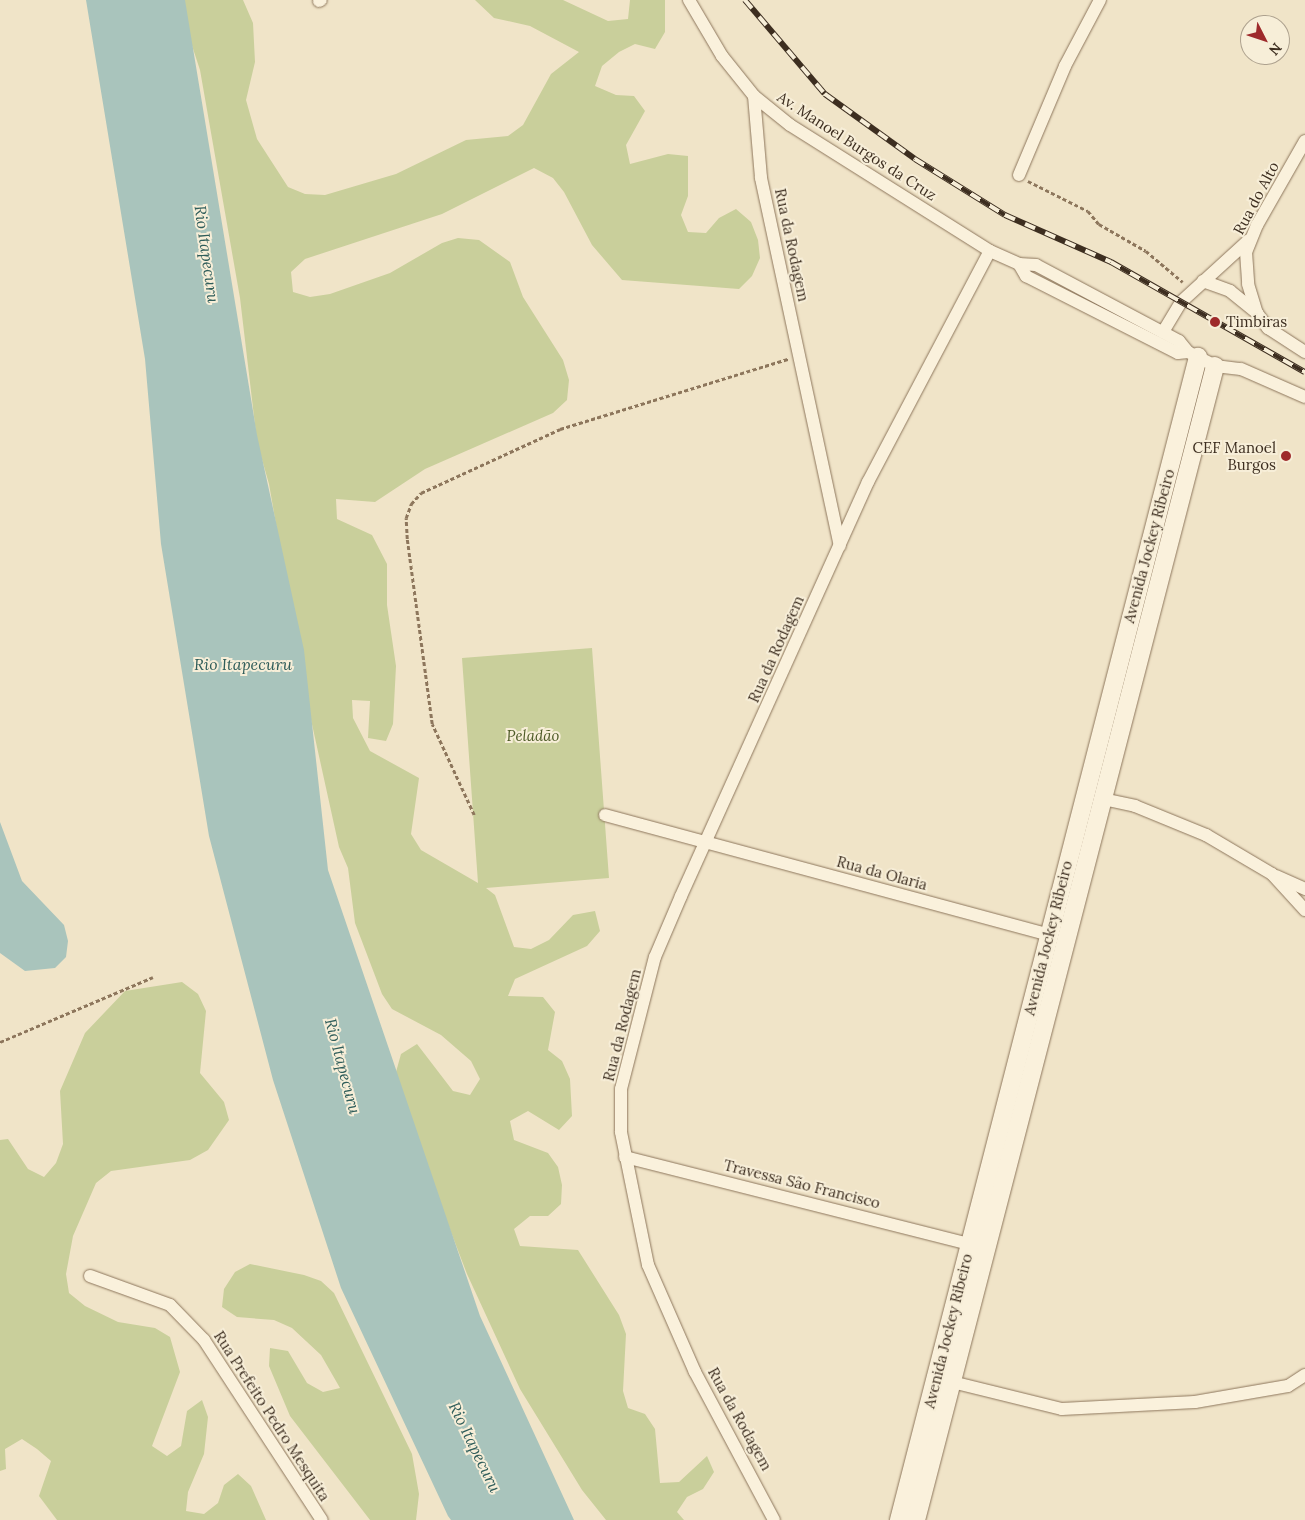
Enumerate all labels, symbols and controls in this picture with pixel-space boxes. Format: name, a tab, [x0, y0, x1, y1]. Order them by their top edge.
north arrow	[1240, 15, 1290, 65]
text: N	[1265, 39, 1286, 59]
street label: Av. Manoel Burgos da Cruz	[774, 88, 940, 204]
street label: Rua do Alto	[1229, 159, 1283, 237]
street label: Rua da Rodagem	[771, 187, 813, 303]
water label: Rio Itapecuru	[191, 204, 223, 304]
place label: Timbiras	[1226, 313, 1287, 331]
marker: Timbiras	[1208, 315, 1222, 329]
place label: CEF Manoel Burgos	[1192, 438, 1276, 473]
marker: CEF Manoel Burgos	[1280, 450, 1292, 462]
street label: Avenida Jockey Ribeiro	[1120, 467, 1178, 625]
street label: Rua da Rodagem	[744, 593, 808, 705]
water label: Rio Itapecuru	[194, 654, 292, 674]
park label: Peladão	[507, 727, 559, 745]
street label: Rua da Olaria	[835, 852, 929, 894]
street label: Avenida Jockey Ribeiro	[1020, 859, 1076, 1017]
street label: Rua da Rodagem	[599, 967, 645, 1083]
water label: Rio Itapecuru	[321, 1016, 365, 1116]
street label: Travessa São Francisco	[722, 1156, 882, 1212]
street label: Avenida Jockey Ribeiro	[920, 1252, 976, 1410]
street label: Rua Prefeito Pedro Mesquita	[210, 1328, 334, 1504]
street label: Rua da Rodagem	[704, 1364, 776, 1474]
water label: Rio Itapecuru	[445, 1399, 505, 1495]

